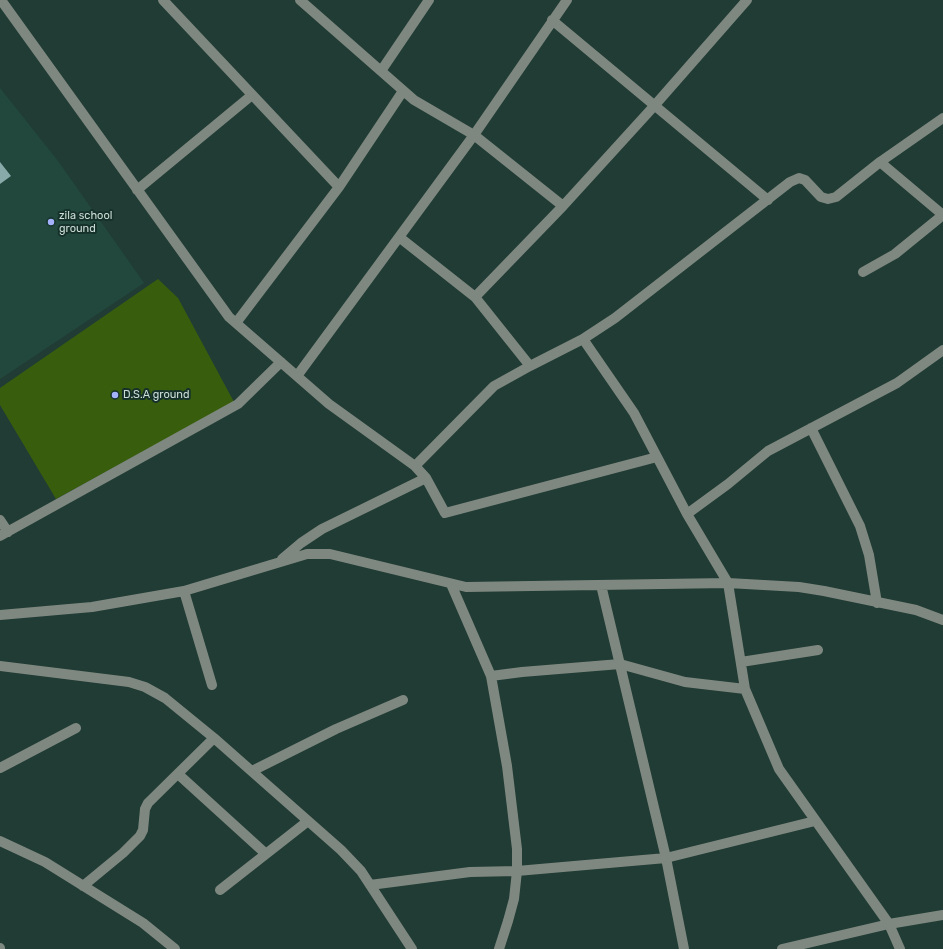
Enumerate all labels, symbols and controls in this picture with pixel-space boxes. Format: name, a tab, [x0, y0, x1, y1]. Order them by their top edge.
place label: zila school ground	[59, 209, 112, 235]
marker: zila school ground	[46, 217, 56, 227]
place label: D.S.A ground	[123, 388, 190, 402]
marker: D.S.A ground	[110, 390, 120, 400]

